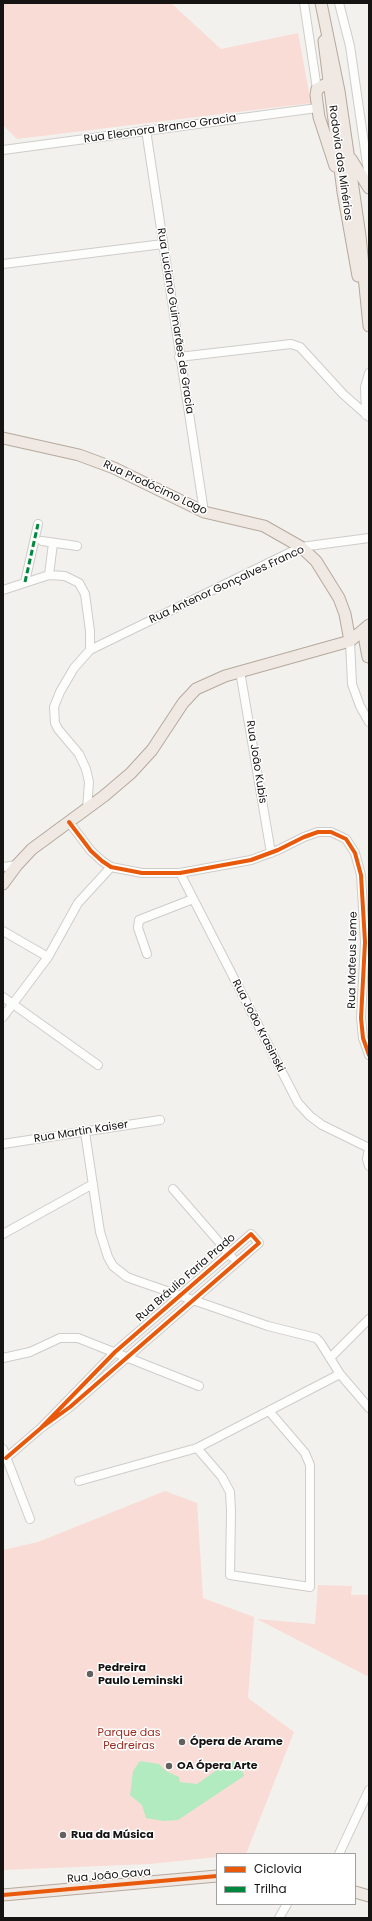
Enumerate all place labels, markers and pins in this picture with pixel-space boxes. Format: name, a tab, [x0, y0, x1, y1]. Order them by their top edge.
place label: Pedreira Paulo Leminski	[98, 1661, 183, 1687]
marker: Pedreira Paulo Leminski	[85, 1669, 95, 1679]
place label: Ópera de Arame	[190, 1735, 283, 1749]
marker: Ópera de Arame	[177, 1737, 187, 1747]
place label: OA Ópera Arte	[177, 1759, 258, 1773]
marker: OA Ópera Arte	[164, 1761, 174, 1771]
place label: Rua da Música	[71, 1828, 154, 1842]
marker: Rua da Música	[58, 1830, 68, 1840]

